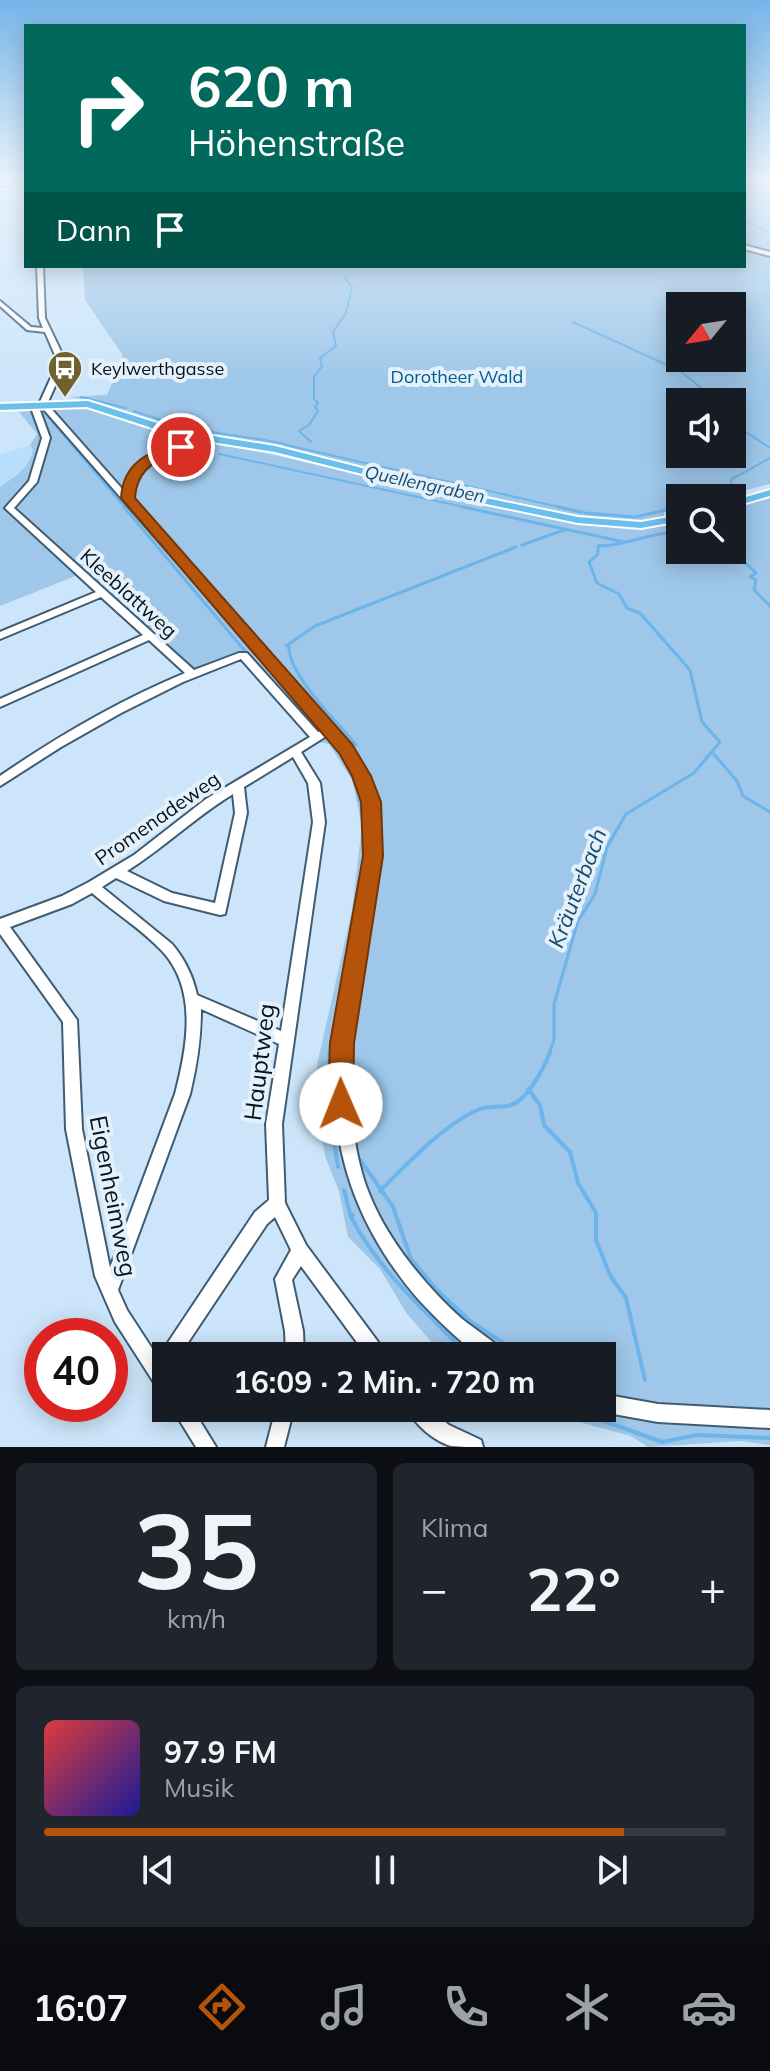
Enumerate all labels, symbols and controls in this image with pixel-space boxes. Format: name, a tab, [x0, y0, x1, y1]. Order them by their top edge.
text: 620 m	[188, 51, 355, 121]
icon: right	[56, 56, 160, 160]
text: Höhenstraße	[188, 120, 405, 165]
icon: arrive	[148, 208, 192, 252]
text: Dann	[56, 211, 132, 249]
north arrow	[666, 292, 746, 372]
map controls	[666, 292, 746, 564]
bus stop icon: Keylwerthgasse	[46, 349, 84, 399]
place label: Keylwerthgasse	[91, 357, 224, 380]
park label: Dorotheer Wald	[391, 365, 523, 388]
button: sound	[666, 388, 746, 468]
pin	[147, 413, 215, 481]
icon: arrive	[159, 425, 203, 469]
water label: Quellengraben	[363, 460, 487, 508]
button: search	[666, 484, 746, 564]
street label: Kleeblattweg	[75, 543, 183, 643]
street label: Promenadeweg	[90, 766, 224, 870]
water label: Kräuterbach	[541, 824, 613, 952]
street label: Hauptweg	[237, 1002, 281, 1122]
position arrow	[299, 1062, 383, 1146]
street label: Eigenheimweg	[84, 1113, 144, 1279]
speed limit sign: 40	[24, 1318, 128, 1422]
text: 16:09 · 2 Min. · 720 m	[233, 1363, 535, 1401]
text: 35	[134, 1484, 259, 1615]
text: Klima	[421, 1511, 488, 1544]
text: 22°	[526, 1551, 621, 1626]
text: −	[421, 1561, 447, 1616]
text: +	[700, 1561, 726, 1616]
text: km/h	[167, 1602, 226, 1635]
text: 97.9 FM	[164, 1733, 277, 1771]
text: Musik	[164, 1771, 234, 1804]
icon: previous	[136, 1848, 180, 1892]
icon: pause	[363, 1848, 407, 1892]
icon: next	[590, 1848, 634, 1892]
icon: directions	[194, 1979, 250, 2035]
icon: music	[316, 1979, 372, 2035]
icon: phone	[438, 1979, 494, 2035]
icon: climate	[559, 1979, 615, 2035]
icon: car	[681, 1979, 737, 2035]
text: 16:07	[33, 1985, 128, 2030]

